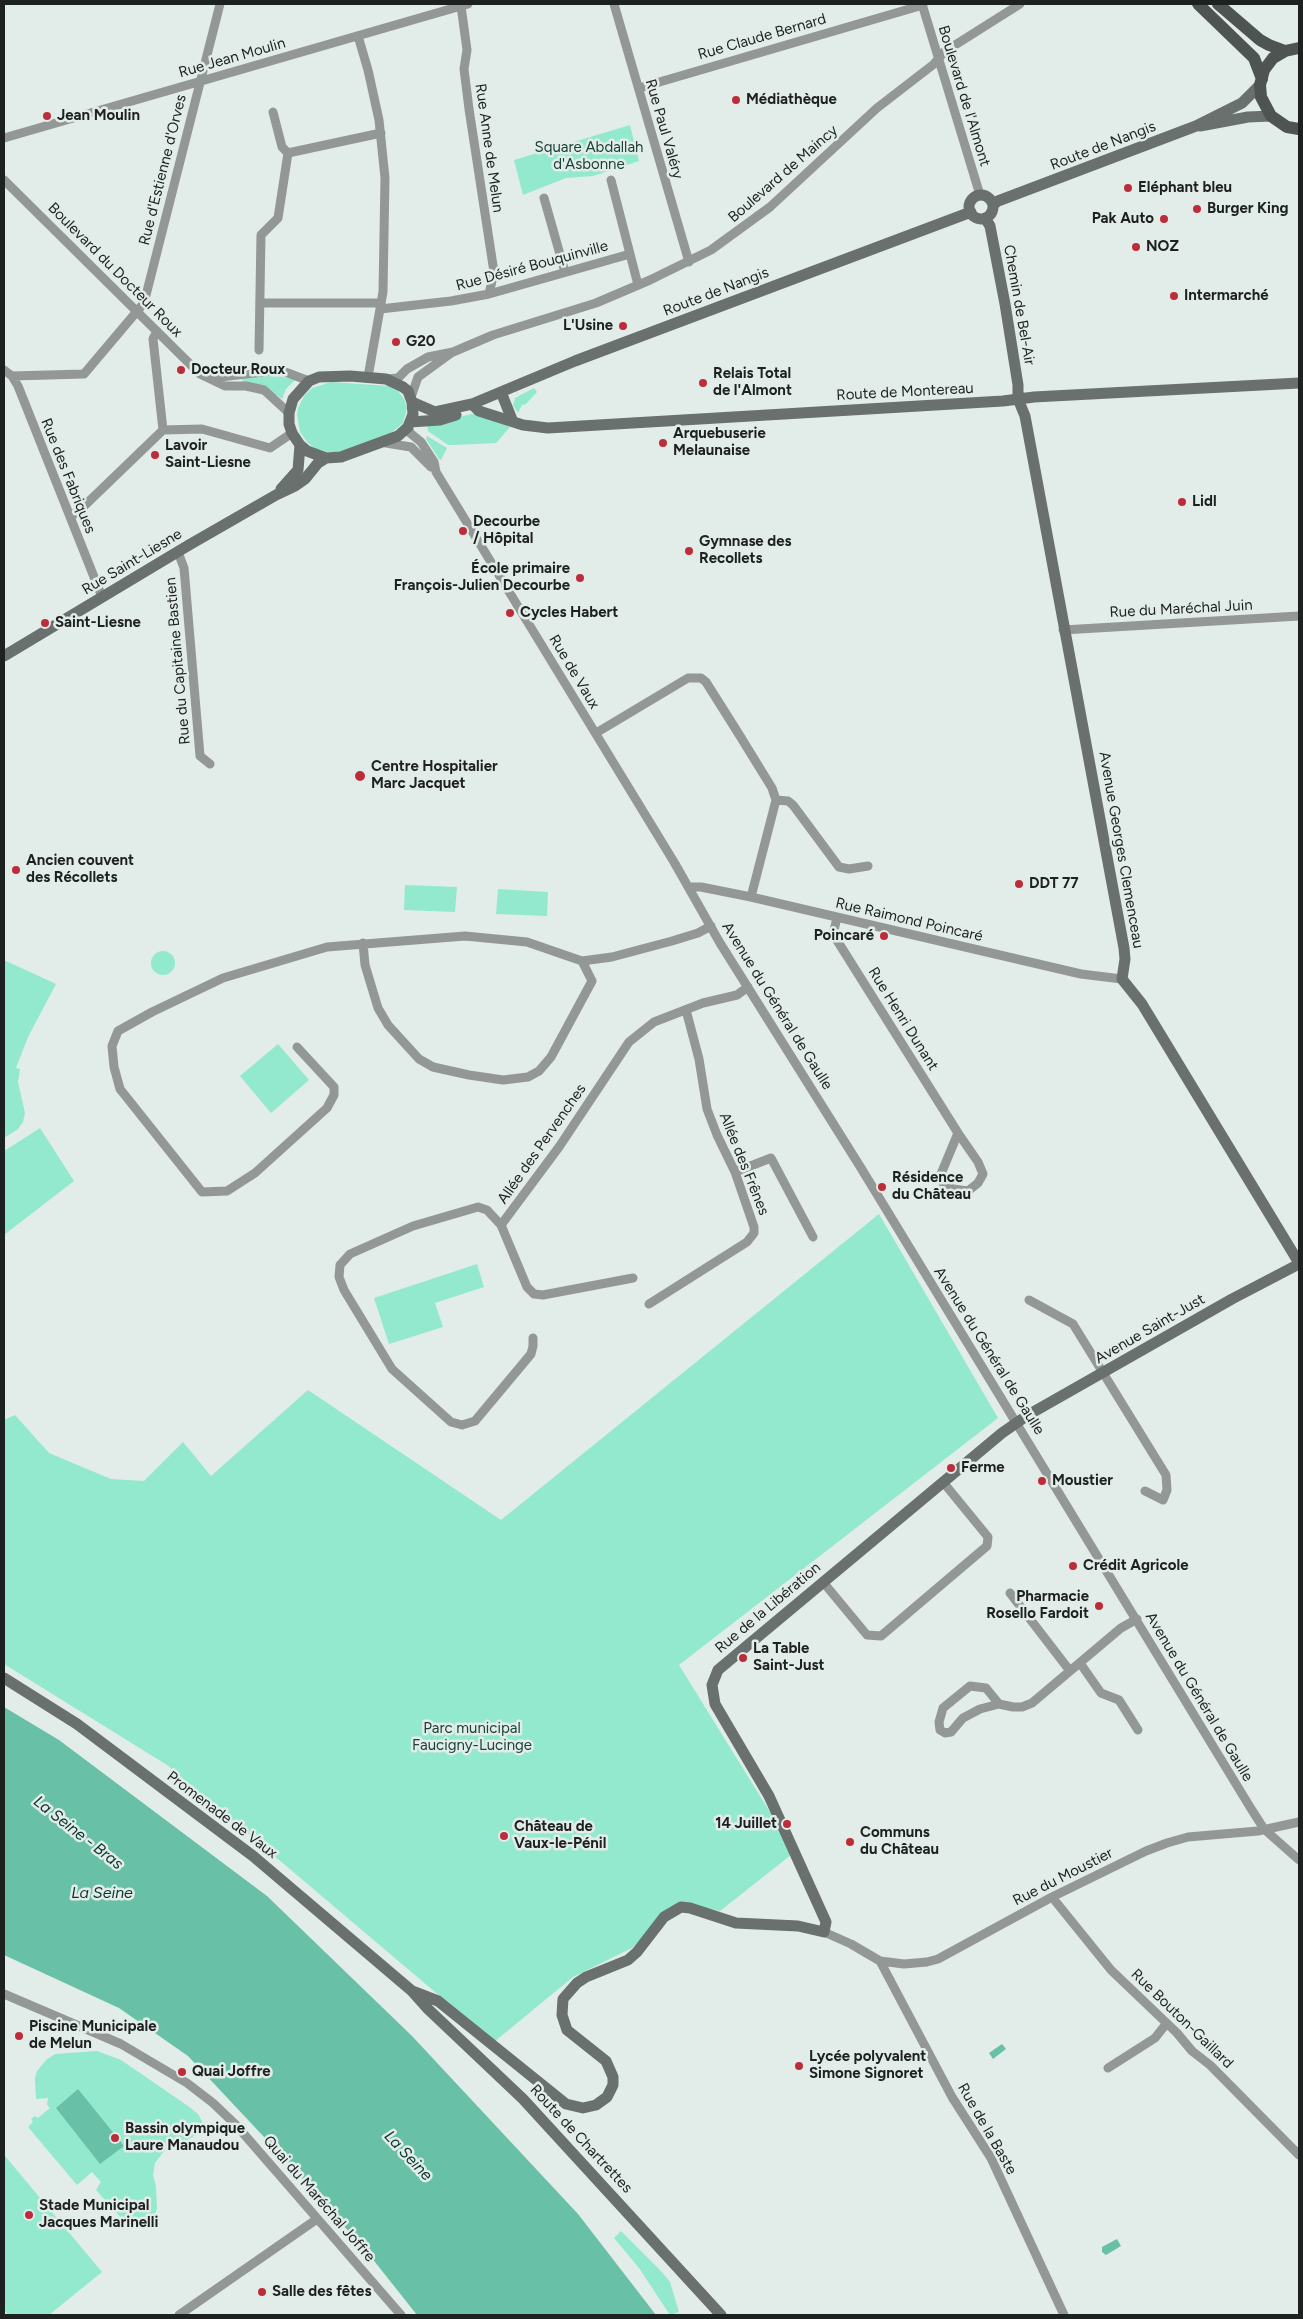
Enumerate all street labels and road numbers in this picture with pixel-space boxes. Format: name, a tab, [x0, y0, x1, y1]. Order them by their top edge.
street label: Rue Claude Bernard	[696, 10, 828, 64]
street label: Boulevard de l'Almont	[934, 23, 994, 169]
street label: Rue Jean Moulin	[177, 34, 287, 82]
street label: Rue Paul Valéry	[641, 77, 687, 181]
street label: Rue Anne de Melun	[471, 82, 507, 214]
street label: Rue d'Estienne d'Orves	[136, 93, 190, 247]
street label: Route de Nangis	[1048, 118, 1158, 174]
street label: Boulevard de Maincy	[725, 122, 841, 226]
street label: Boulevard du Docteur Roux	[44, 199, 186, 341]
street label: Rue Désiré Bouquinville	[454, 237, 610, 295]
street label: Chemin de Bel-Air	[1000, 243, 1038, 367]
street label: Route de Nangis	[661, 264, 771, 320]
street label: Route de Montereau	[836, 379, 974, 405]
street label: Rue des Fabriques	[37, 416, 99, 536]
street label: Rue Saint-Liesne	[79, 525, 185, 599]
street label: Rue du Capitaine Bastien	[162, 577, 194, 745]
street label: Rue du Maréchal Juin	[1109, 596, 1253, 622]
street label: Rue de Vaux	[545, 632, 603, 712]
street label: Avenue Georges Clemenceau	[1095, 750, 1147, 950]
street label: Rue Raimond Poincaré	[834, 894, 984, 946]
street label: Avenue du Général de Gaulle	[718, 919, 836, 1093]
street label: Rue Henri Dunant	[864, 964, 942, 1074]
street label: Allée des Pervenches	[494, 1081, 590, 1207]
street label: Allée des Frênes	[715, 1110, 773, 1218]
street label: Avenue du Général de Gaulle	[930, 1264, 1048, 1438]
street label: Avenue Saint-Just	[1092, 1290, 1208, 1368]
street label: Rue de la Libération	[712, 1559, 824, 1657]
street label: Avenue du Général de Gaulle	[1141, 1609, 1257, 1785]
street label: Promenade de Vaux	[163, 1768, 281, 1862]
street label: Rue du Moustier	[1010, 1844, 1116, 1910]
street label: Rue Bouton-Gaillard	[1127, 1965, 1237, 2073]
street label: Rue de la Baste	[954, 2080, 1020, 2178]
street label: Route de Chartrettes	[526, 2081, 636, 2197]
street label: Quai du Maréchal Joffre	[259, 2132, 379, 2266]

